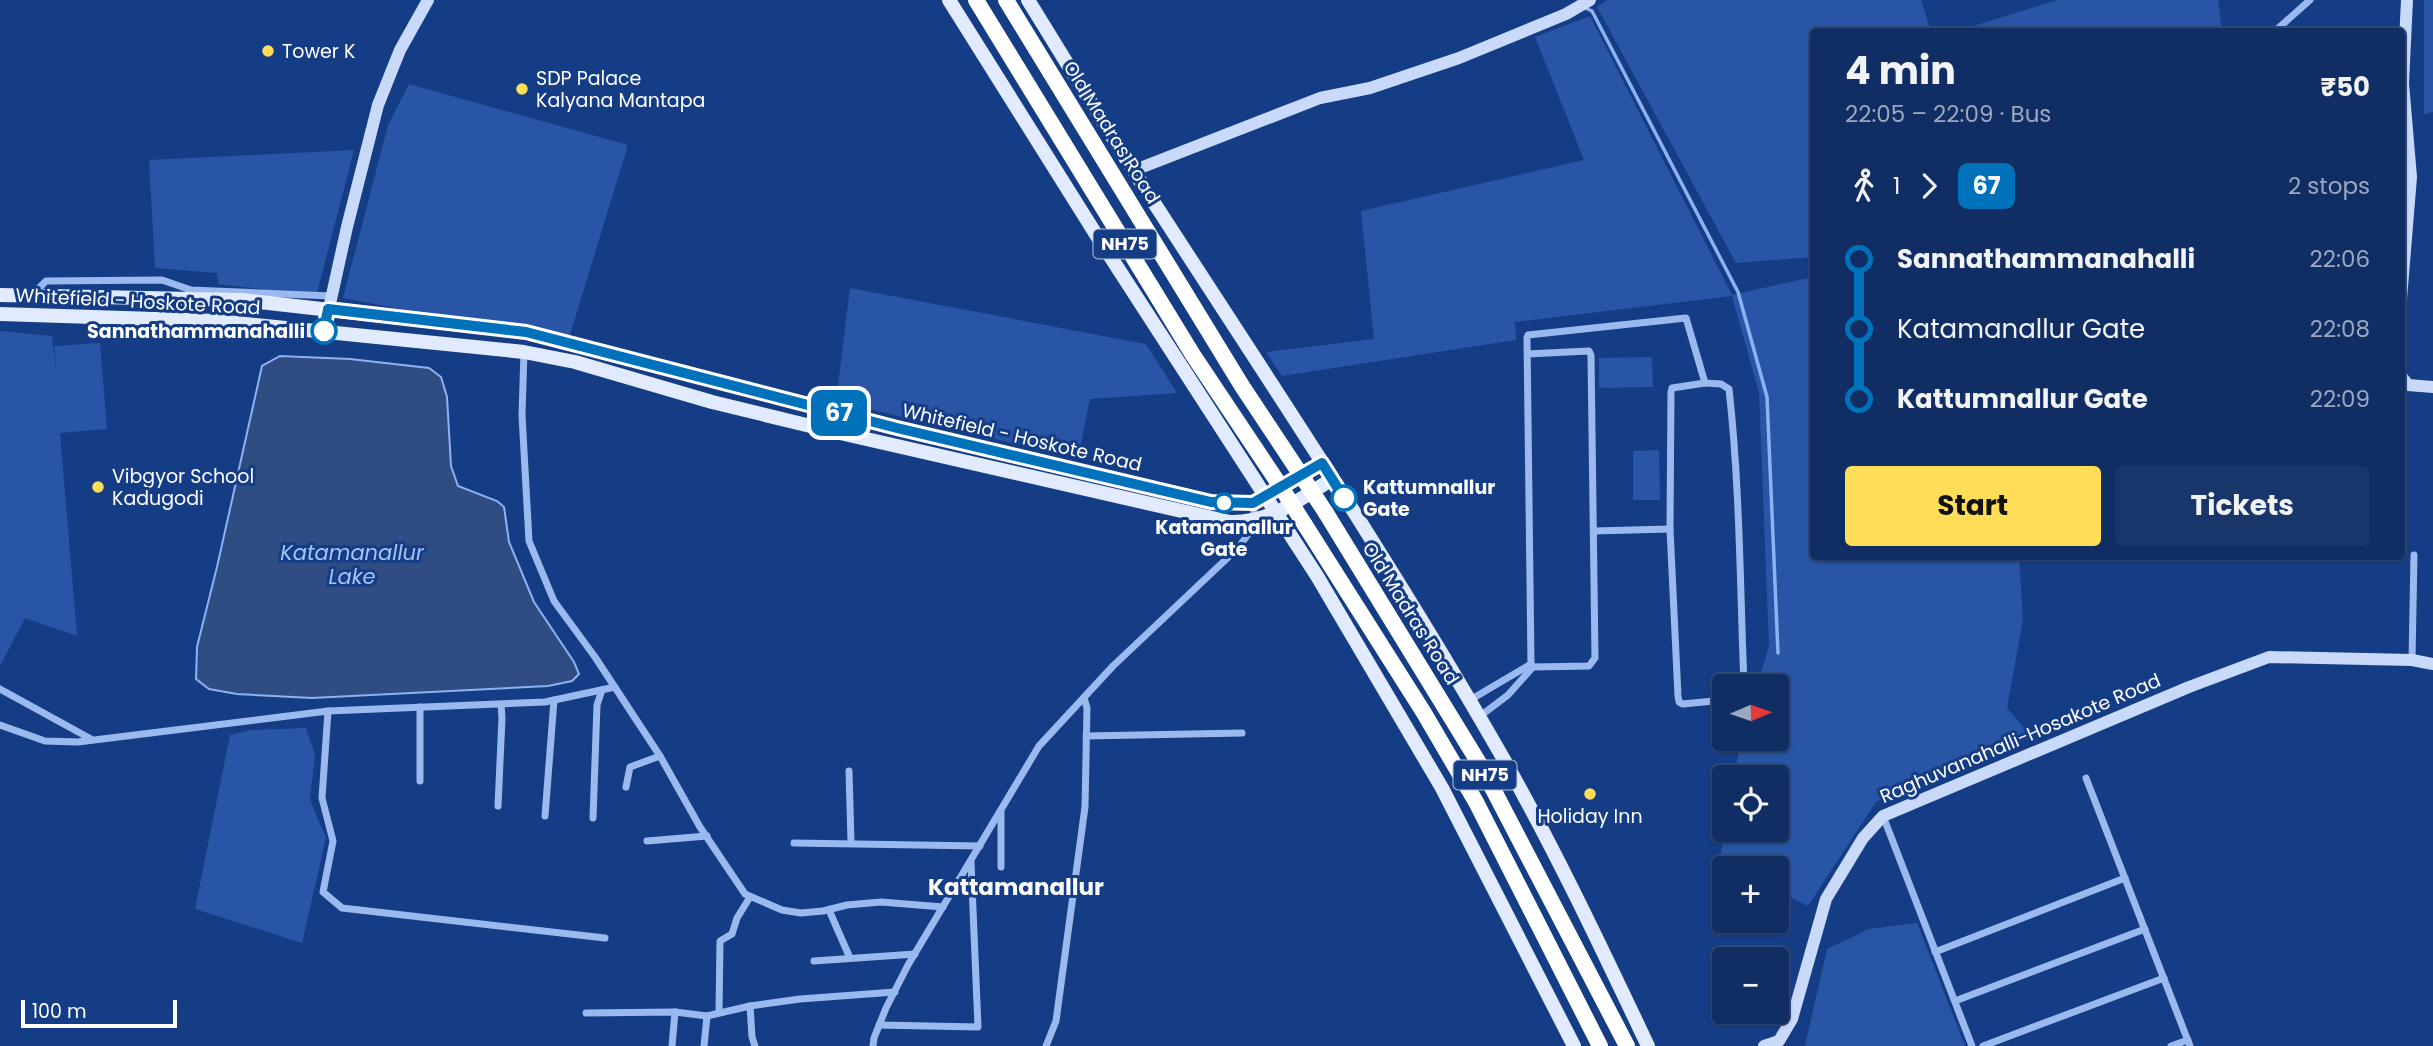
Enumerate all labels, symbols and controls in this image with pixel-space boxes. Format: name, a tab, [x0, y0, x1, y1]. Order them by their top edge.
place label: Tower K	[282, 38, 355, 65]
marker: Tower K	[260, 43, 276, 59]
text: 4 min	[1845, 44, 1956, 97]
street label: Old Madras Road	[1057, 56, 1166, 209]
place label: SDP Palace Kalyana Mantapa	[536, 65, 705, 114]
text: ₹50	[2321, 69, 2370, 105]
marker: SDP Palace Kalyana Mantapa	[514, 81, 530, 97]
text: 22:05 – 22:09 · Bus	[1845, 98, 2051, 130]
icon: walk	[1845, 167, 1883, 205]
icon: forward	[1910, 167, 1948, 205]
text: 67	[1972, 169, 2001, 202]
text: 1	[1893, 170, 1900, 202]
text: 2 stops	[2288, 170, 2370, 202]
road number: NH75	[1094, 230, 1156, 258]
text: Sannathammanahalli	[1897, 241, 2195, 277]
text: 22:06	[2310, 243, 2370, 275]
street label: Whitefield - Hoskote Road	[15, 282, 261, 321]
text: Katamanallur Gate	[1897, 311, 2145, 347]
text: 22:08	[2310, 313, 2370, 345]
place label: Sannathammanahalli	[87, 318, 305, 345]
marker: Sannathammanahalli	[311, 318, 337, 344]
text: Kattumnallur Gate	[1897, 381, 2148, 417]
text: 22:09	[2310, 383, 2370, 415]
line badge: 67	[808, 390, 870, 436]
text: 67	[825, 396, 853, 429]
street label: Whitefield - Hoskote Road	[899, 397, 1144, 478]
place label: Vibgyor School Kadugodi	[112, 463, 254, 512]
button: Start	[1845, 466, 2101, 546]
button: Tickets	[2115, 466, 2370, 546]
place label: Kattumnallur Gate	[1363, 474, 1495, 523]
marker: Vibgyor School Kadugodi	[90, 479, 106, 495]
marker: Kattumnallur Gate	[1331, 485, 1357, 511]
marker: Katamanallur Gate	[1214, 493, 1234, 513]
place label: Katamanallur Gate	[1155, 514, 1293, 563]
street label: Old Madras Road	[1356, 537, 1465, 690]
water label: Katamanallur Lake	[280, 538, 425, 591]
street label: Raghuvanahalli-Hosakote Road	[1876, 667, 2165, 810]
north arrow	[1712, 674, 1788, 751]
map controls	[1712, 674, 1789, 1024]
road number: NH75	[1454, 760, 1516, 790]
button: locate	[1712, 765, 1789, 842]
marker: Holiday Inn	[1582, 786, 1598, 802]
place label: Holiday Inn	[1537, 803, 1643, 830]
button: +	[1712, 856, 1789, 933]
district label: Kattamanallur	[928, 871, 1104, 903]
button: −	[1712, 947, 1789, 1024]
scale bar	[21, 997, 177, 1029]
text: 100 m	[32, 998, 87, 1025]

